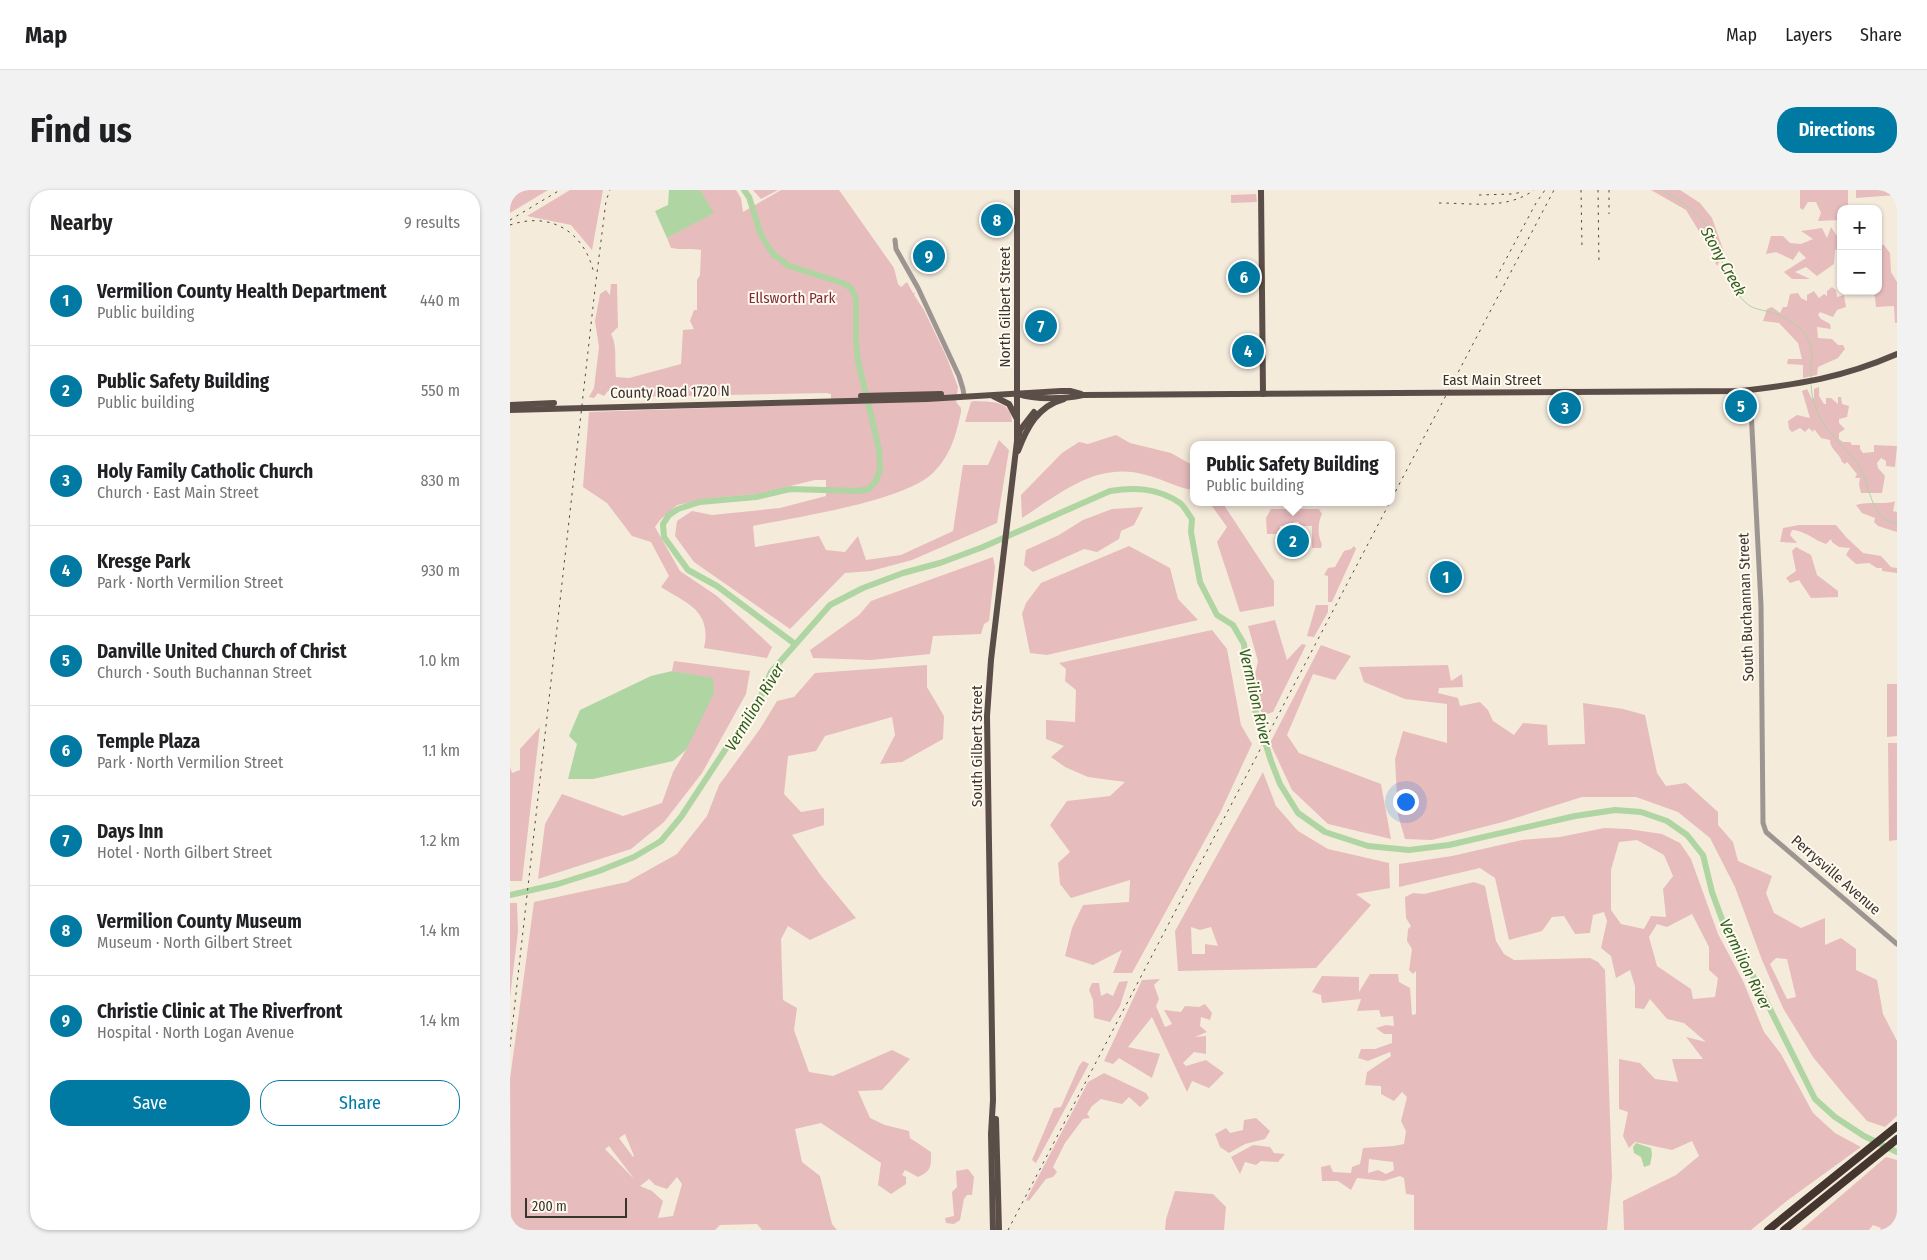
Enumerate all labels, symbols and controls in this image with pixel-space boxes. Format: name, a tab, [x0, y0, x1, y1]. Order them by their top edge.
text: Map	[25, 21, 67, 49]
text: Map	[1726, 24, 1757, 46]
text: Layers	[1785, 24, 1832, 46]
text: Share	[1860, 24, 1902, 46]
button: Directions	[1777, 107, 1897, 153]
text: Find us	[30, 109, 132, 151]
pin: 8	[981, 201, 1013, 239]
map controls	[1837, 205, 1882, 295]
button: +	[1837, 205, 1882, 250]
text: Nearby	[50, 210, 112, 236]
text: 9 results	[404, 213, 460, 232]
water label: Stony Creek	[1696, 222, 1750, 299]
pin: 9	[913, 237, 945, 275]
street label: North Gilbert Street	[996, 246, 1014, 367]
button: −	[1837, 250, 1882, 295]
pin: 6	[1228, 258, 1260, 296]
text: Vermilion County Health Department	[97, 280, 387, 303]
park label: Ellsworth Park	[748, 289, 836, 307]
text: 1	[63, 291, 69, 310]
text: 440 m	[420, 291, 460, 310]
text: Public building	[97, 303, 194, 322]
pin: 7	[1025, 307, 1057, 345]
pin: 4	[1232, 332, 1264, 370]
text: Public Safety Building	[97, 370, 269, 393]
street label: East Main Street	[1442, 371, 1542, 389]
text: 2	[62, 381, 70, 400]
text: 550 m	[421, 381, 460, 400]
street label: County Road 1720 N	[610, 382, 730, 402]
pin: 5	[1725, 387, 1757, 425]
pin: 3	[1549, 389, 1581, 427]
text: Public building	[97, 393, 194, 412]
popup	[1190, 441, 1395, 506]
text: Public Safety Building	[1206, 453, 1379, 476]
text: Holy Family Catholic Church	[97, 460, 313, 483]
text: 3	[62, 471, 70, 490]
text: 830 m	[420, 471, 460, 490]
text: Public building	[1206, 476, 1304, 495]
text: Church · East Main Street	[97, 483, 259, 502]
pin: 2	[1277, 522, 1309, 560]
street label: South Buchannan Street	[1734, 532, 1758, 682]
text: Kresge Park	[97, 550, 191, 573]
pin: 1	[1430, 558, 1462, 596]
text: 4	[62, 561, 70, 580]
text: 930 m	[421, 561, 460, 580]
text: Park · North Vermilion Street	[97, 573, 283, 592]
text: Danville United Church of Christ	[97, 640, 347, 663]
water label: Vermilion River	[1235, 647, 1276, 748]
text: 5	[62, 651, 70, 670]
text: 1.0 km	[419, 651, 460, 670]
water label: Vermilion River	[721, 660, 788, 754]
text: Church · South Buchannan Street	[97, 663, 312, 682]
street label: South Gilbert Street	[968, 685, 986, 807]
text: Temple Plaza	[97, 730, 200, 753]
text: 6	[62, 741, 70, 760]
text: 1.1 km	[422, 741, 460, 760]
text: Park · North Vermilion Street	[97, 753, 283, 772]
your location	[1393, 789, 1419, 815]
text: Days Inn	[97, 820, 163, 843]
text: 7	[63, 831, 69, 850]
text: 1.2 km	[420, 831, 460, 850]
street label: Perrysville Avenue	[1788, 831, 1884, 919]
text: Hotel · North Gilbert Street	[97, 843, 272, 862]
text: Vermilion County Museum	[97, 910, 302, 933]
water label: Vermilion River	[1715, 916, 1776, 1013]
text: 8	[62, 921, 70, 940]
text: 1.4 km	[420, 921, 460, 940]
text: Museum · North Gilbert Street	[97, 933, 292, 952]
text: Christie Clinic at The Riverfront	[97, 1000, 342, 1023]
text: 9	[62, 1011, 70, 1030]
text: 1.4 km	[420, 1011, 460, 1030]
text: Hospital · North Logan Avenue	[97, 1023, 294, 1042]
button: Save	[50, 1080, 250, 1126]
button: Share	[260, 1080, 460, 1126]
scale bar	[525, 1195, 628, 1218]
text: 200 m	[532, 1198, 567, 1215]

